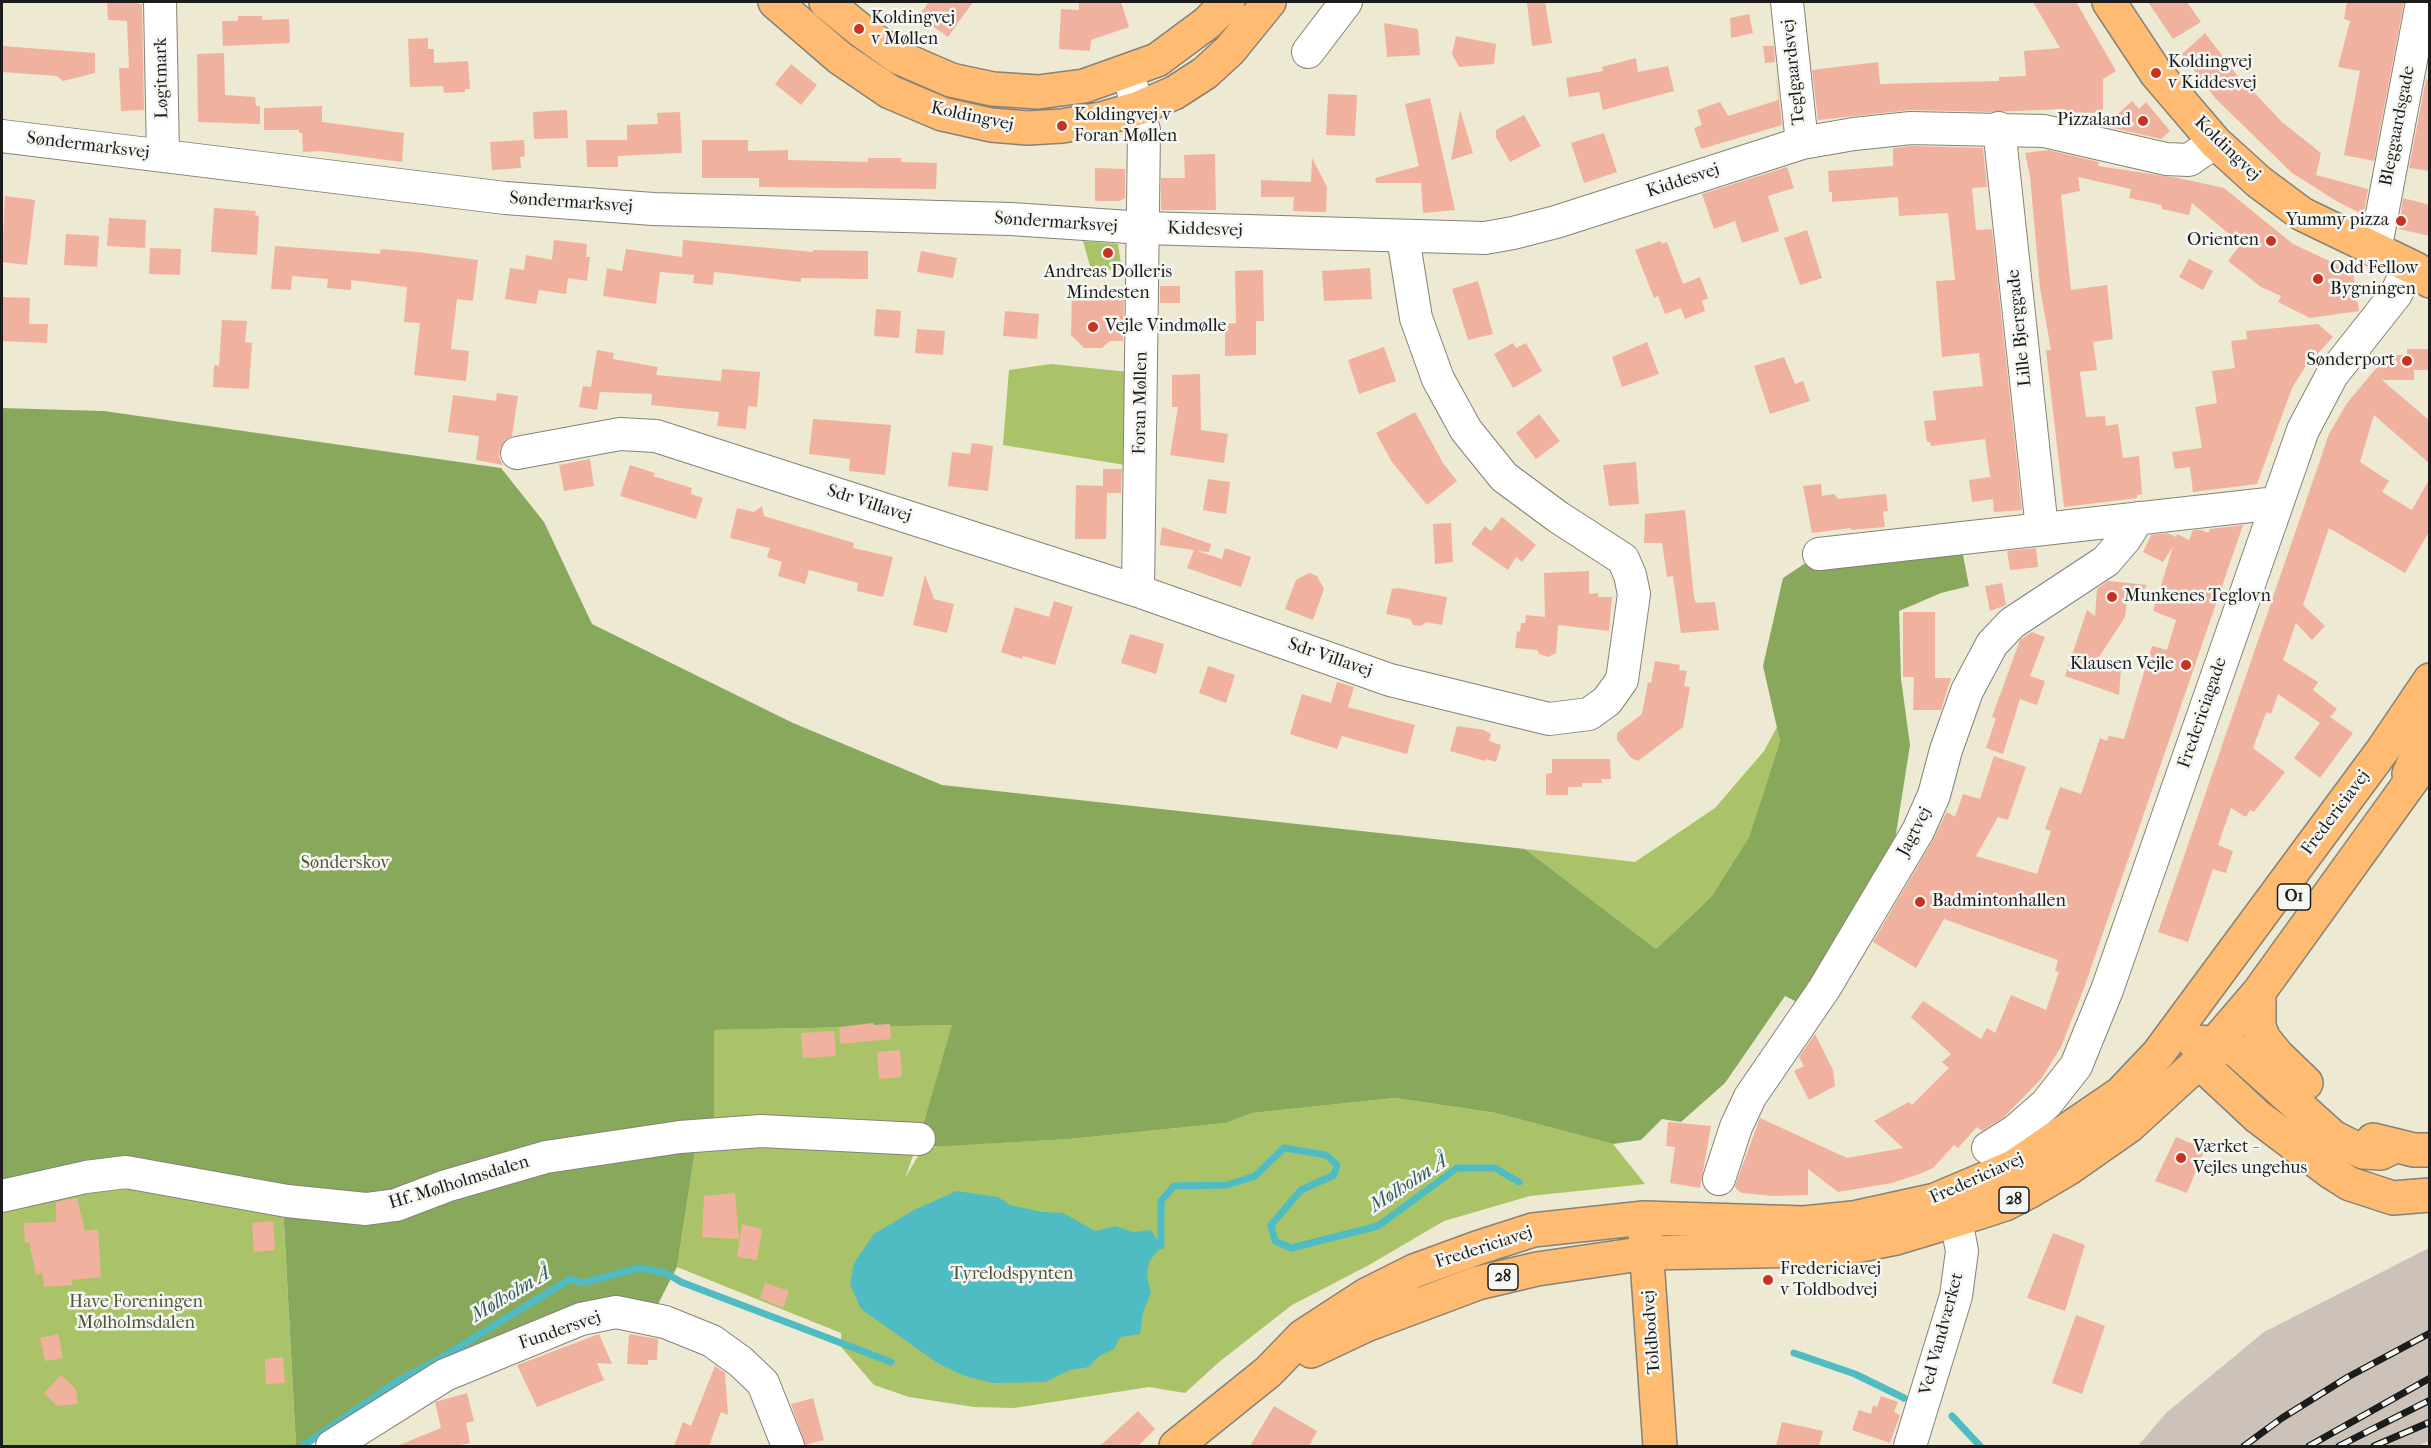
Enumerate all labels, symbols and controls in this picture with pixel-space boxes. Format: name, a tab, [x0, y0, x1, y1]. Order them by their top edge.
place label: Koldingvej v Møllen	[871, 8, 955, 50]
street label: Teglgaardsvej	[1778, 18, 1810, 126]
marker: Koldingvej v Møllen	[852, 22, 866, 36]
street label: Løgitmark	[150, 37, 174, 119]
place label: Koldingvej v Kiddesvej	[2168, 52, 2256, 94]
street label: Bleggaardsgade	[2376, 64, 2420, 188]
marker: Koldingvej v Kiddesvej	[2149, 66, 2163, 80]
street label: Koldingvej	[929, 98, 1015, 136]
place label: Koldingvej v Foran Møllen	[1074, 105, 1177, 148]
place label: Pizzaland	[2057, 110, 2131, 132]
street label: Koldingvej	[2189, 112, 2265, 186]
marker: Pizzaland	[2136, 114, 2150, 128]
marker: Koldingvej v Foran Møllen	[1055, 119, 1069, 133]
street label: Søndermarksvej	[25, 128, 151, 164]
street label: Kiddesvej	[1644, 159, 1722, 203]
street label: Søndermarksvej	[508, 188, 634, 218]
street label: Søndermarksvej	[993, 208, 1119, 238]
place label: Yummy pizza	[2286, 210, 2389, 232]
marker: Yummy pizza	[2394, 214, 2408, 228]
street label: Kiddesvej	[1167, 218, 1243, 242]
place label: Orienten	[2187, 230, 2259, 252]
marker: Orienten	[2264, 234, 2278, 248]
marker: Andreas Dolleris Mindesten	[1101, 246, 1115, 260]
place label: Odd Fellow Bygningen	[2330, 258, 2418, 300]
place label: Andreas Dolleris Mindesten	[1044, 262, 1172, 304]
street label: Lille Bjerggade	[2003, 268, 2037, 388]
marker: Odd Fellow Bygningen	[2311, 272, 2325, 286]
place label: Vejle Vindmølle	[1105, 316, 1226, 338]
marker: Vejle Vindmølle	[1086, 320, 1100, 334]
place label: Sønderport	[2307, 350, 2395, 372]
street label: Foran Møllen	[1129, 351, 1153, 455]
marker: Sønderport	[2400, 354, 2414, 368]
street label: Sdr Villavej	[824, 480, 914, 528]
place label: Munkenes Teglovn	[2124, 586, 2271, 608]
marker: Munkenes Teglovn	[2105, 590, 2119, 604]
street label: Sdr Villavej	[1285, 634, 1375, 682]
place label: Klausen Vejle	[2070, 654, 2174, 676]
street label: Fredericiagade	[2174, 655, 2232, 771]
marker: Klausen Vejle	[2179, 658, 2193, 672]
street label: Fredericiavej	[2297, 766, 2375, 860]
street label: Jagtvej	[1893, 803, 1937, 861]
park label: Sønderskov	[301, 853, 389, 875]
road number: O1	[2278, 884, 2310, 910]
place label: Badmintonhallen	[1932, 891, 2066, 913]
marker: Badmintonhallen	[1913, 895, 1927, 909]
place label: Værket - Vejles ungehus	[2193, 1137, 2307, 1180]
street label: Fredericiavej	[1926, 1149, 2028, 1209]
water label: Mølholm Å	[1365, 1150, 1453, 1218]
street label: Hf. Mølholmsdalen	[386, 1151, 532, 1215]
marker: Værket - Vejles ungehus	[2174, 1151, 2188, 1165]
road number: 28	[1999, 1187, 2029, 1213]
street label: Fredericiavej	[1433, 1222, 1535, 1274]
place label: Fredericiavej v Toldbodvej	[1780, 1259, 1881, 1302]
water label: Mølholm Å	[467, 1262, 555, 1328]
park label: Tyrelodspynten	[950, 1264, 1074, 1286]
road number: 28	[1488, 1264, 1518, 1290]
street label: Ved Vandværket	[1915, 1270, 1969, 1398]
marker: Fredericiavej v Toldbodvej	[1761, 1273, 1775, 1287]
street label: Toldbodvej	[1638, 1289, 1666, 1375]
park label: Have Foreningen Mølholmsdalen	[69, 1292, 203, 1334]
street label: Fundersvej	[516, 1307, 604, 1355]

